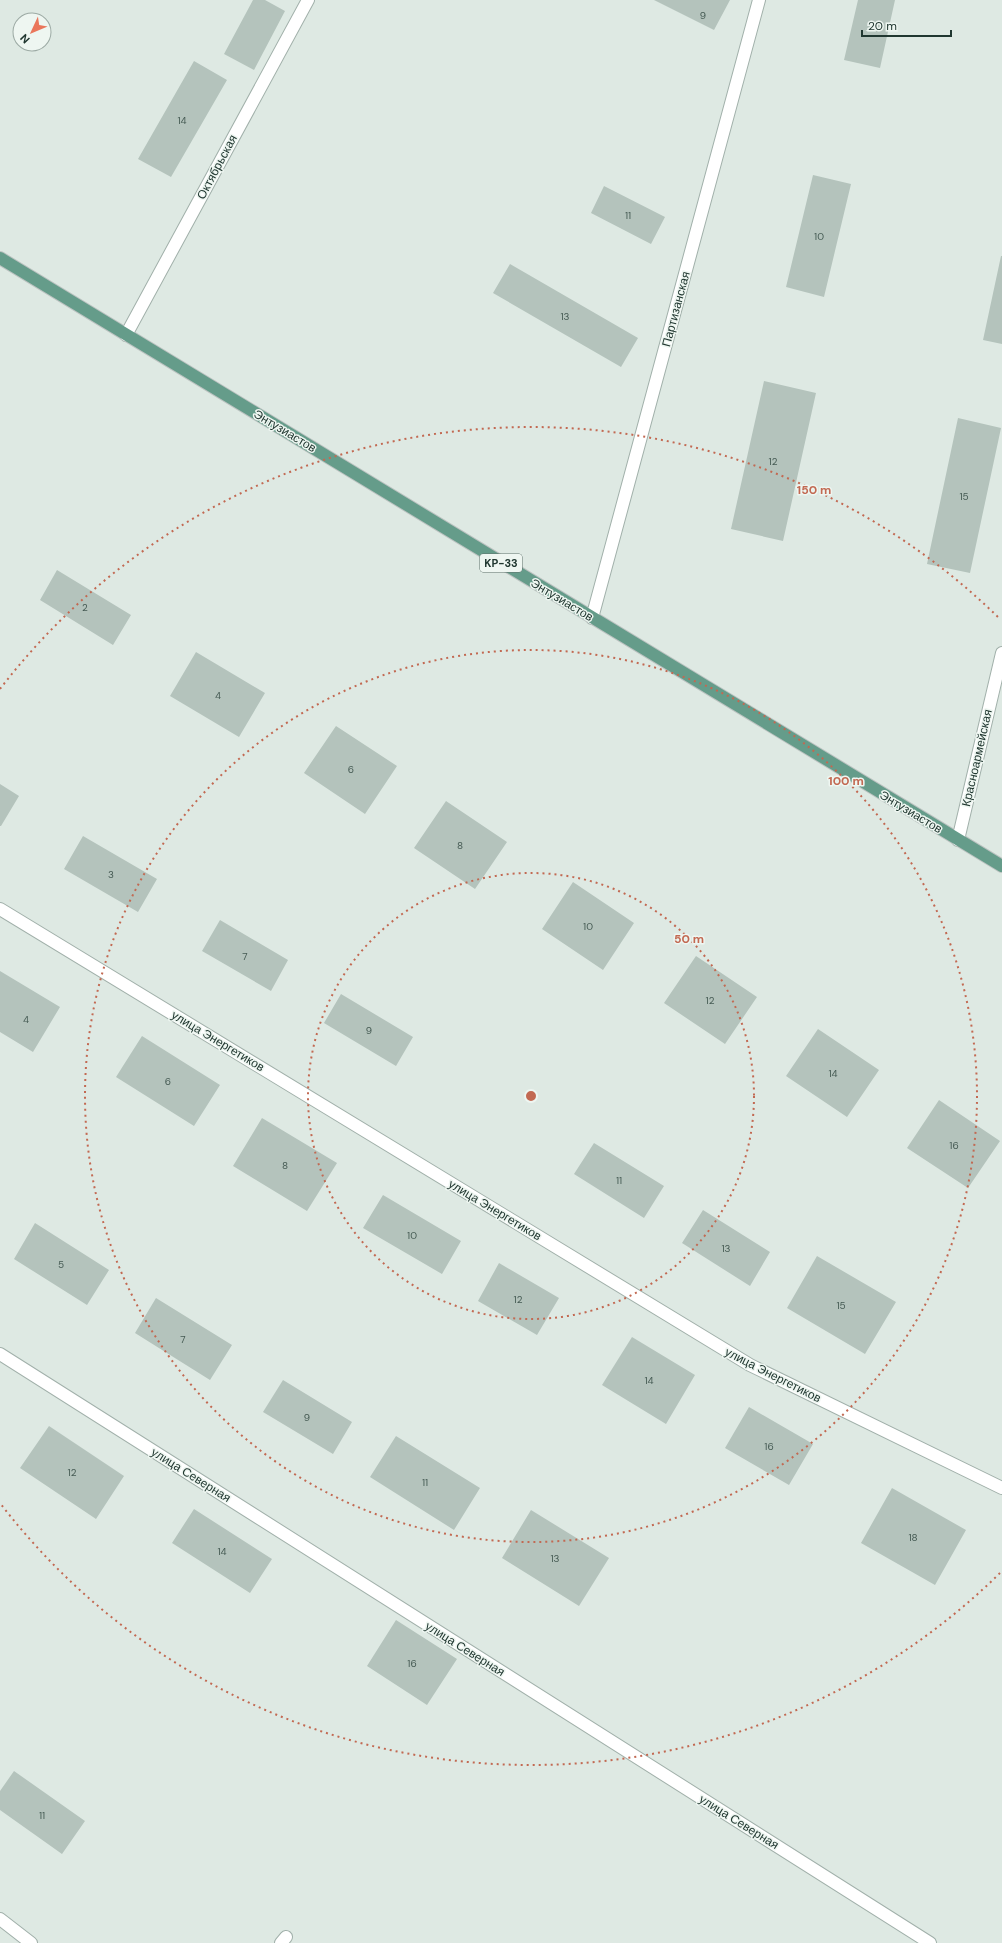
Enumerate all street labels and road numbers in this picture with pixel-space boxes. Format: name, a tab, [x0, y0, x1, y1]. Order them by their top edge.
street label: Октябрьская	[193, 132, 241, 202]
street label: Партизанская	[658, 270, 694, 348]
street label: Энтузиастов	[251, 406, 319, 456]
road number: KP-33	[480, 554, 522, 572]
street label: Энтузиастов	[528, 575, 596, 625]
street label: Красноармейская	[958, 708, 996, 808]
street label: Энтузиастов	[877, 787, 945, 837]
street label: улица Энергетиков	[169, 1007, 267, 1075]
street label: улица Энергетиков	[446, 1176, 544, 1244]
street label: улица Энергетиков	[722, 1344, 824, 1406]
street label: улица Северная	[148, 1444, 234, 1506]
street label: улица Северная	[422, 1618, 508, 1680]
street label: улица Северная	[696, 1791, 782, 1853]

